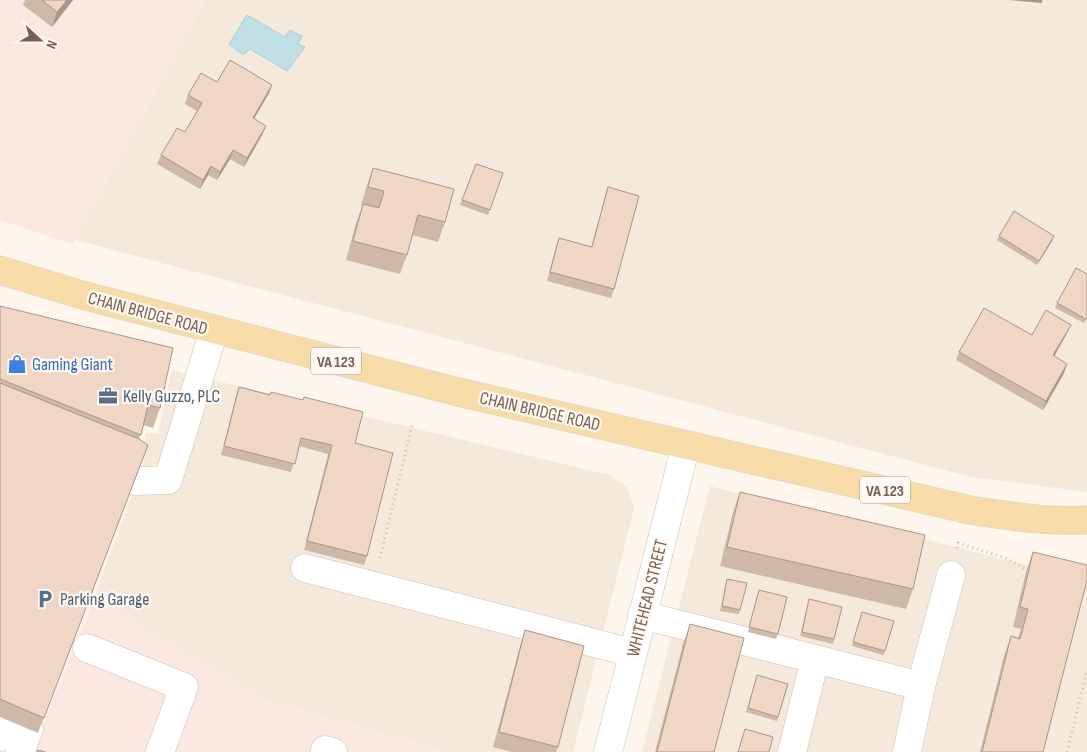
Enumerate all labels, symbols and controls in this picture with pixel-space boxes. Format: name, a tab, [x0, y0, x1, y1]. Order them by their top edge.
north arrow	[15, 15, 65, 65]
text: N	[42, 38, 61, 51]
street label: CHAIN BRIDGE ROAD	[86, 287, 210, 340]
road number: VA 123	[311, 348, 361, 374]
shop icon: Gaming Giant	[6, 353, 28, 375]
place label: Gaming Giant	[32, 354, 114, 375]
office icon: Kelly Guzzo, PLC	[97, 385, 119, 407]
place label: Kelly Guzzo, PLC	[123, 386, 220, 407]
street label: CHAIN BRIDGE ROAD	[478, 387, 602, 436]
road number: VA 123	[860, 476, 910, 504]
street label: WHITEHEAD STREET	[623, 537, 672, 659]
parking icon: Parking Garage	[34, 588, 56, 610]
place label: Parking Garage	[60, 589, 149, 610]

